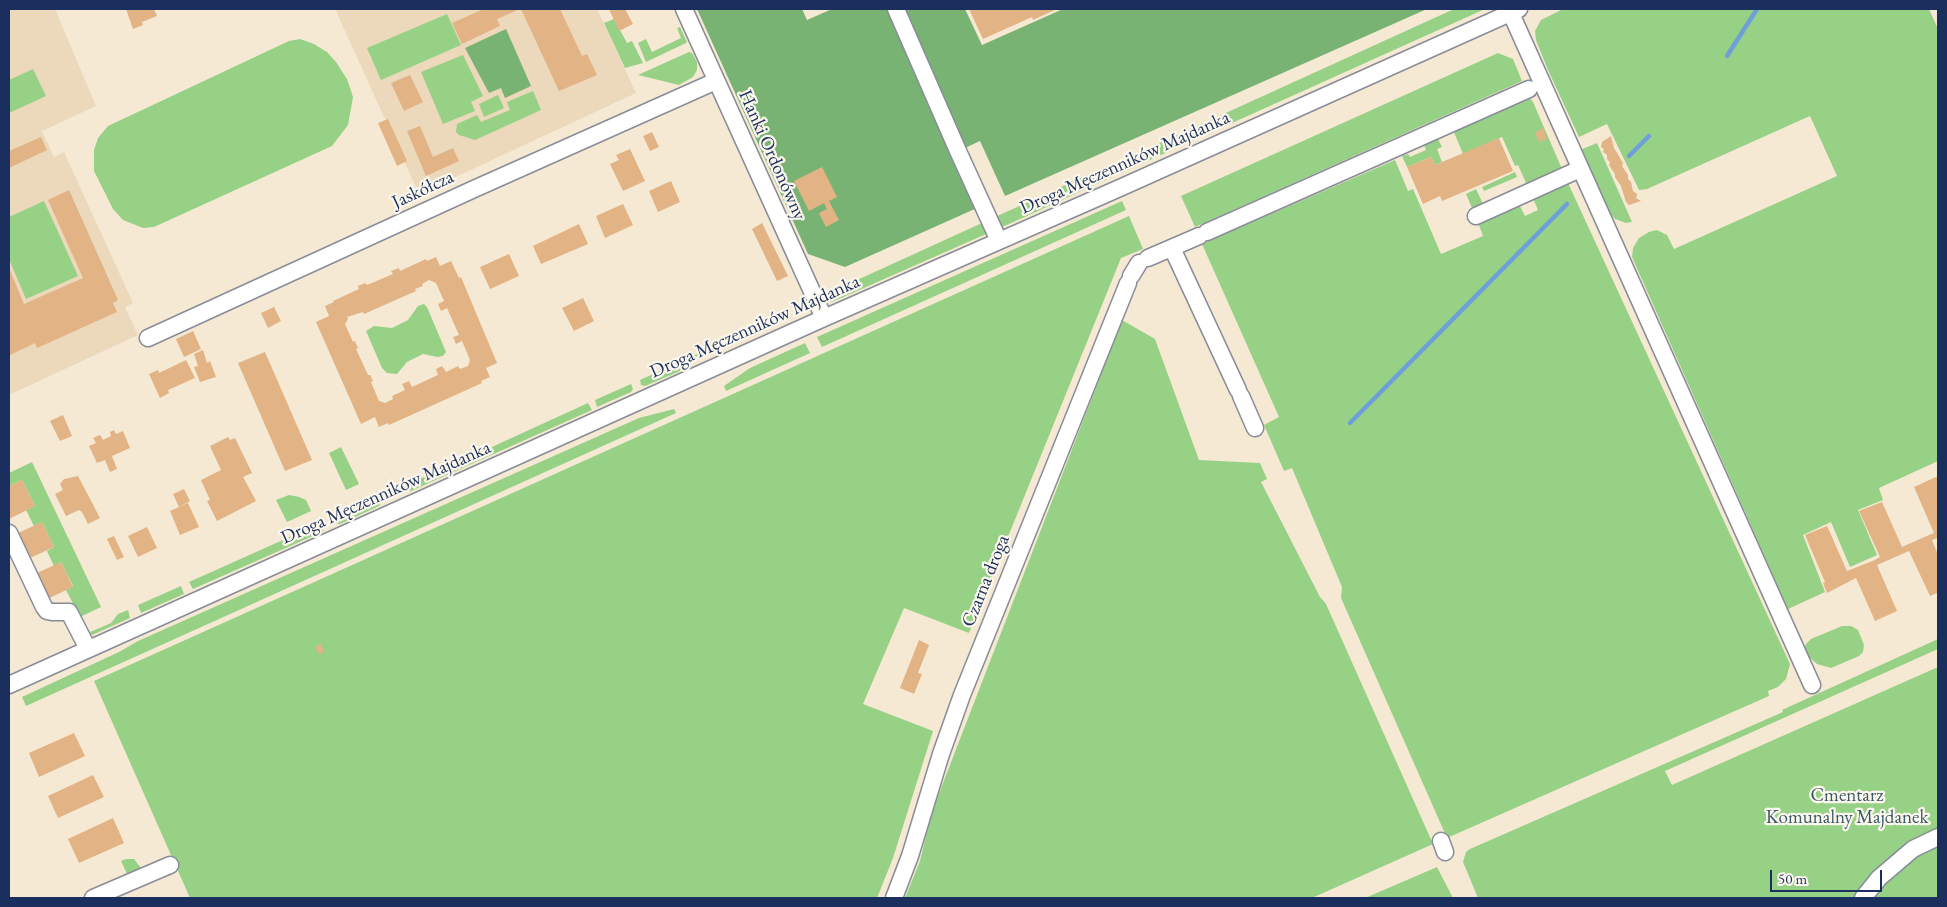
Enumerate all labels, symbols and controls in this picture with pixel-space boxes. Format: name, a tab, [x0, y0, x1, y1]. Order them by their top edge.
street label: Hanki Ordonówny	[733, 86, 811, 224]
street label: Droga Męczenników Majdanka	[1017, 106, 1233, 220]
street label: Jaskółcza	[388, 166, 458, 214]
street label: Droga Męczenników Majdanka	[647, 270, 863, 384]
street label: Droga Męczenników Majdanka	[278, 436, 494, 550]
street label: Czarna droga	[957, 532, 1015, 630]
park label: Cmentarz Komunalny Majdanek	[1766, 785, 1928, 829]
scale bar	[1772, 860, 1884, 892]
text: 50 m	[1778, 869, 1807, 888]

